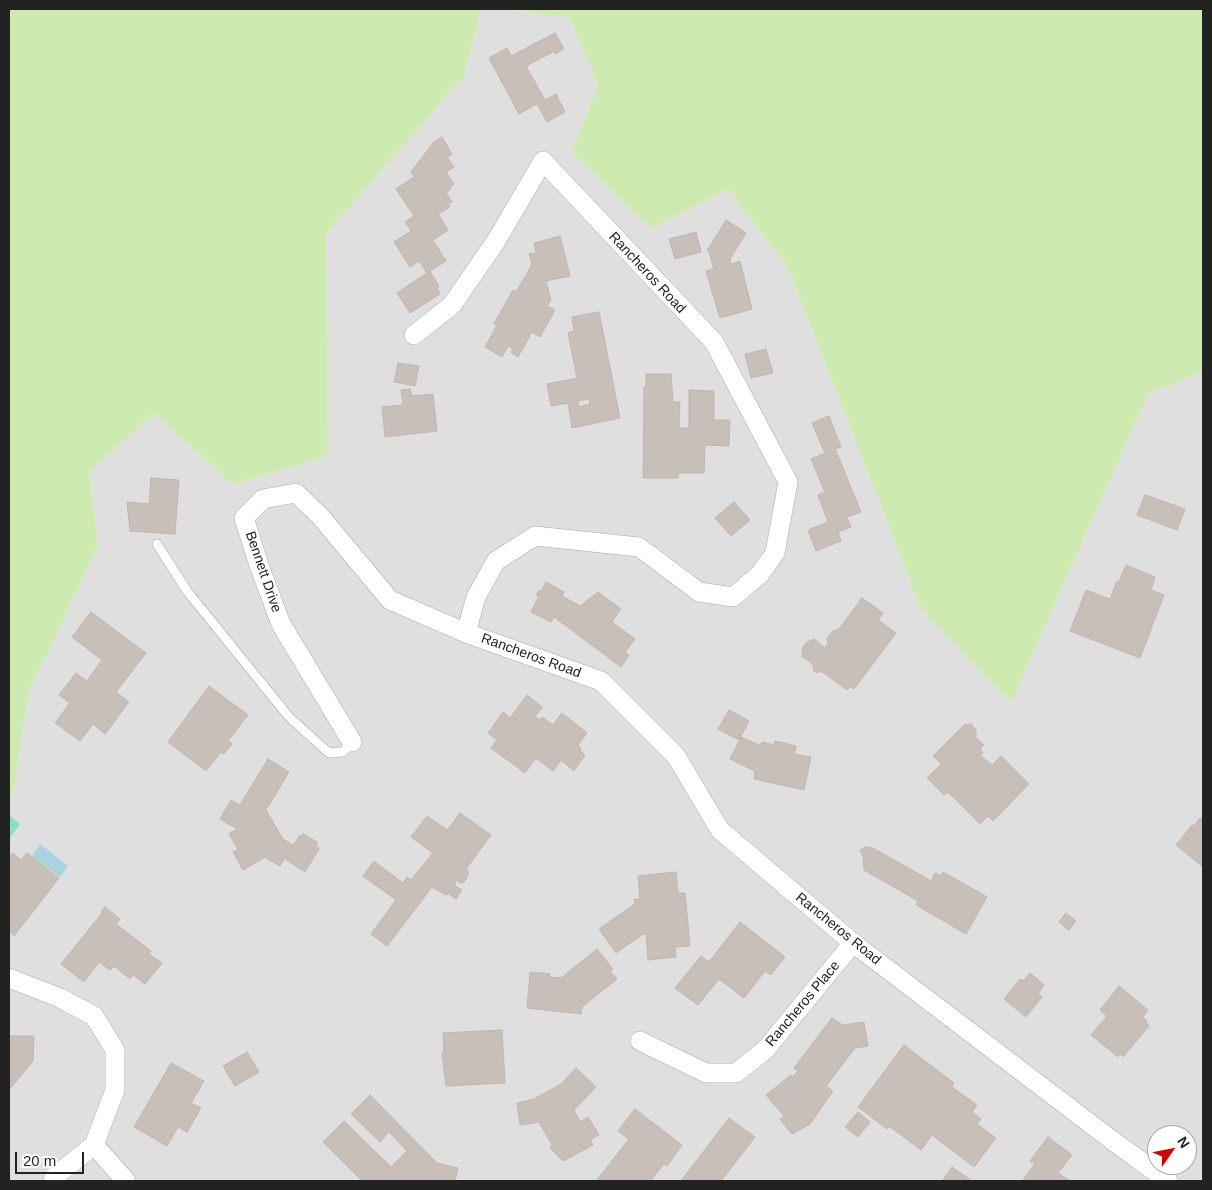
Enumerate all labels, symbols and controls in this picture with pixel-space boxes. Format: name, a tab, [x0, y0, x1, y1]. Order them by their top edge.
street label: Rancheros Road	[605, 229, 689, 317]
street label: Bennett Drive	[241, 529, 285, 615]
street label: Rancheros Road	[479, 630, 583, 682]
street label: Rancheros Road	[792, 889, 884, 969]
street label: Rancheros Place	[762, 958, 844, 1050]
north arrow	[1147, 1125, 1197, 1175]
text: N	[1174, 1134, 1193, 1151]
scale bar	[18, 1142, 86, 1174]
text: 20 m	[23, 1152, 56, 1169]

